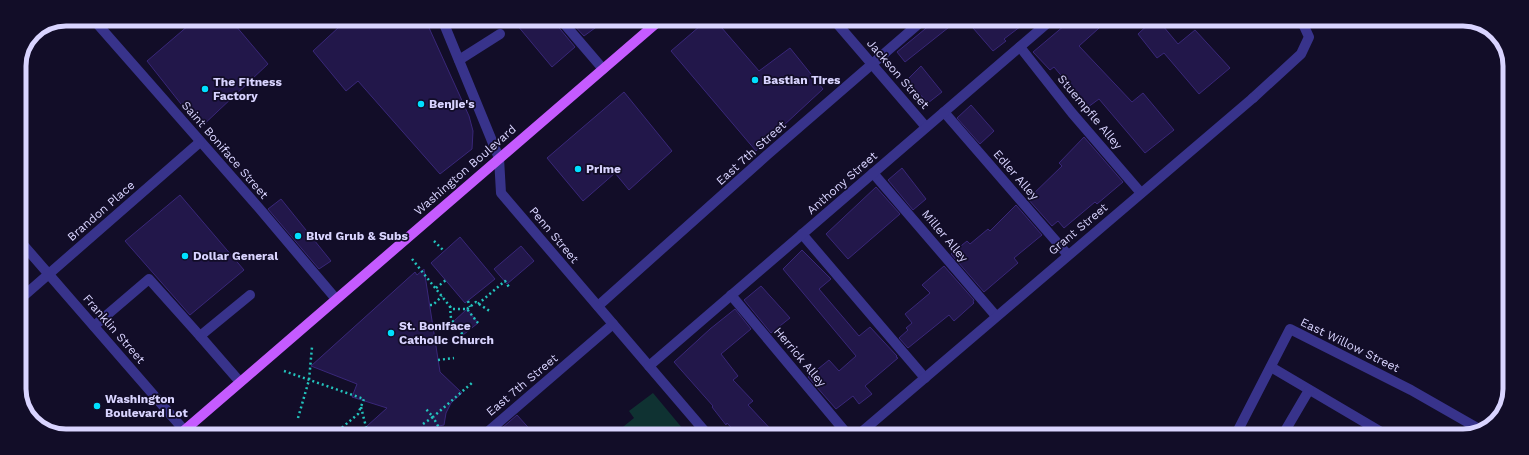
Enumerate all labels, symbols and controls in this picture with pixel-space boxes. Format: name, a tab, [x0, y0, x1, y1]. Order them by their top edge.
street label: Jackson Street	[864, 36, 932, 112]
street label: Stuempfle Alley	[1055, 72, 1126, 153]
place label: Bastian Tires	[763, 73, 841, 87]
place label: The Fitness Factory	[213, 75, 282, 103]
marker: Bastian Tires	[750, 75, 760, 85]
marker: The Fitness Factory	[200, 84, 210, 94]
place label: Benjie's	[429, 97, 475, 111]
street label: Saint Boniface Street	[179, 98, 271, 202]
marker: Benjie's	[416, 99, 426, 109]
street label: East 7th Street	[713, 118, 789, 188]
street label: Washington Boulevard	[411, 122, 519, 218]
street label: Edler Alley	[990, 147, 1042, 204]
street label: Anthony Street	[804, 149, 880, 217]
place label: Prime	[586, 162, 621, 176]
marker: Prime	[573, 164, 583, 174]
street label: Brandon Place	[65, 178, 138, 244]
street label: Grant Street	[1046, 200, 1110, 258]
street label: Penn Street	[526, 204, 582, 266]
street label: Miller Alley	[919, 207, 971, 266]
place label: Blvd Grub & Subs	[306, 229, 409, 243]
marker: Blvd Grub & Subs	[293, 231, 303, 241]
place label: Dollar General	[193, 249, 278, 263]
marker: Dollar General	[180, 251, 190, 261]
street label: Franklin Street	[80, 292, 148, 366]
street label: East Willow Street	[1298, 315, 1402, 375]
place label: St. Boniface Catholic Church	[399, 319, 494, 347]
street label: Herrick Alley	[771, 324, 830, 390]
marker: St. Boniface Catholic Church	[386, 328, 396, 338]
street label: East 7th Street	[483, 351, 561, 419]
place label: Washington Boulevard Lot	[105, 392, 188, 420]
marker: Washington Boulevard Lot	[92, 401, 102, 411]

